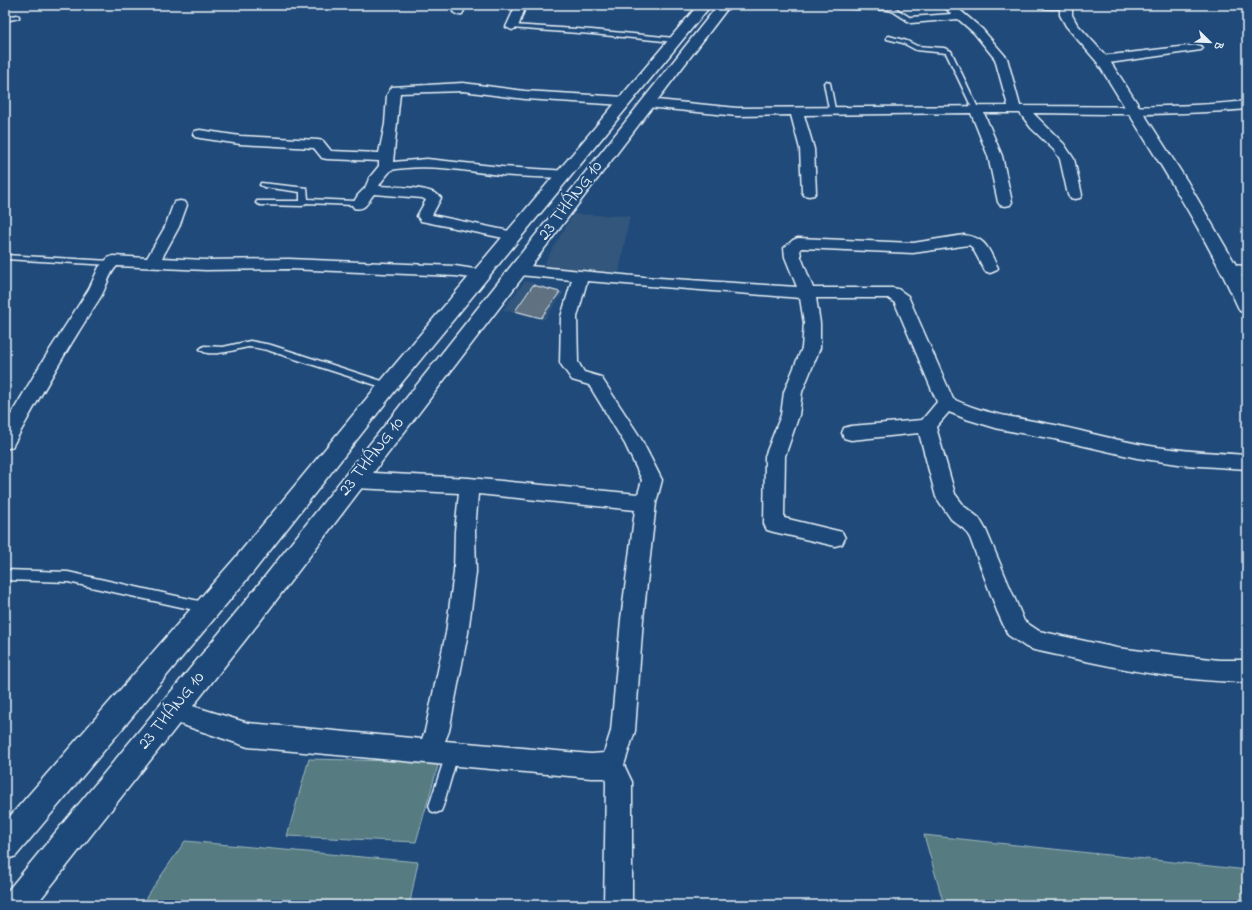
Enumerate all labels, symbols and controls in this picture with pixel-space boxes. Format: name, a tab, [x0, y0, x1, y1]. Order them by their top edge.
north arrow	[1190, 22, 1230, 62]
text: B	[1209, 38, 1227, 53]
street label: 23 THÁNG 10	[532, 155, 610, 246]
street label: 23 THÁNG 10	[333, 412, 411, 502]
street label: 23 THÁNG 10	[132, 666, 212, 756]

